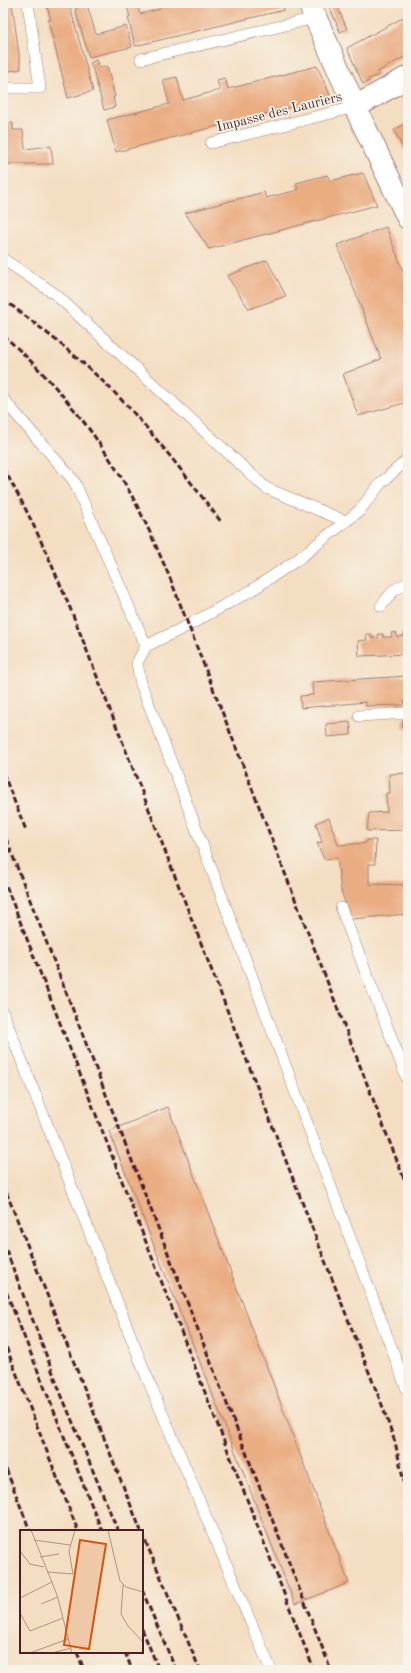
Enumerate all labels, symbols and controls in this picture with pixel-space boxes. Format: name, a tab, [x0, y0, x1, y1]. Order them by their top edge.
street label: Impasse des Lauriers	[215, 90, 343, 134]
inset map	[20, 1530, 143, 1653]

